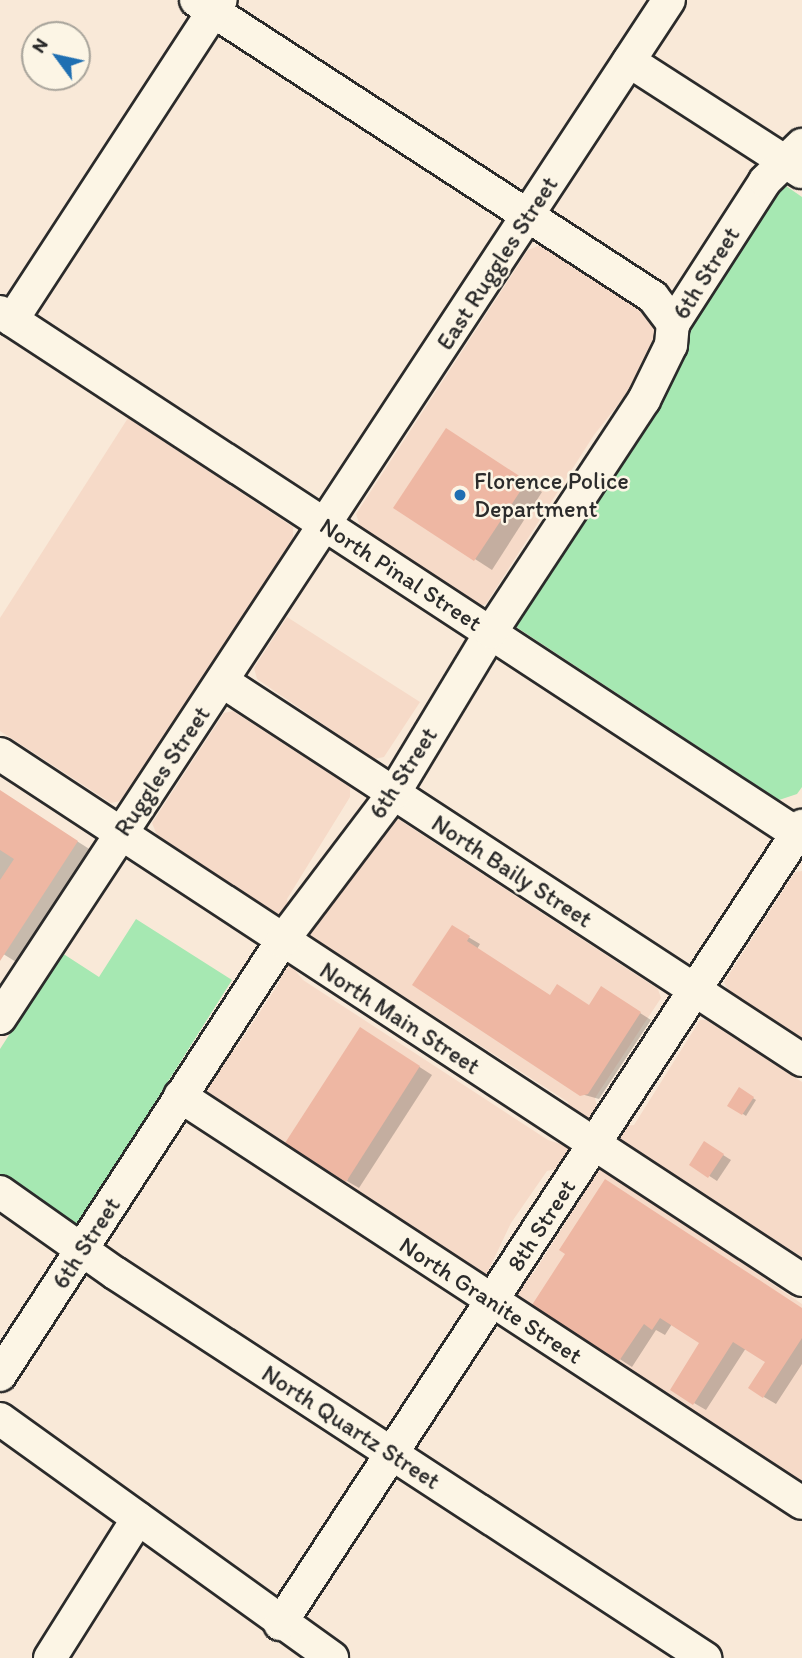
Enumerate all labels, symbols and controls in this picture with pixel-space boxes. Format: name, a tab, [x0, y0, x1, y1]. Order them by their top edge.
north arrow	[21, 21, 91, 91]
text: N	[27, 34, 53, 57]
street label: East Ruggles Street	[430, 171, 564, 355]
street label: 6th Street	[667, 222, 745, 324]
place label: Florence Police Department	[474, 467, 628, 523]
marker: Florence Police Department	[452, 487, 468, 503]
street label: North Pinal Street	[315, 511, 487, 637]
street label: Ruggles Street	[108, 701, 216, 841]
street label: 6th Street	[363, 722, 443, 824]
street label: North Baily Street	[426, 808, 598, 934]
street label: North Main Street	[315, 956, 485, 1080]
street label: 8th Street	[501, 1174, 581, 1276]
street label: 6th Street	[46, 1192, 126, 1294]
street label: North Granite Street	[394, 1230, 588, 1370]
street label: North Quartz Street	[257, 1359, 445, 1495]

